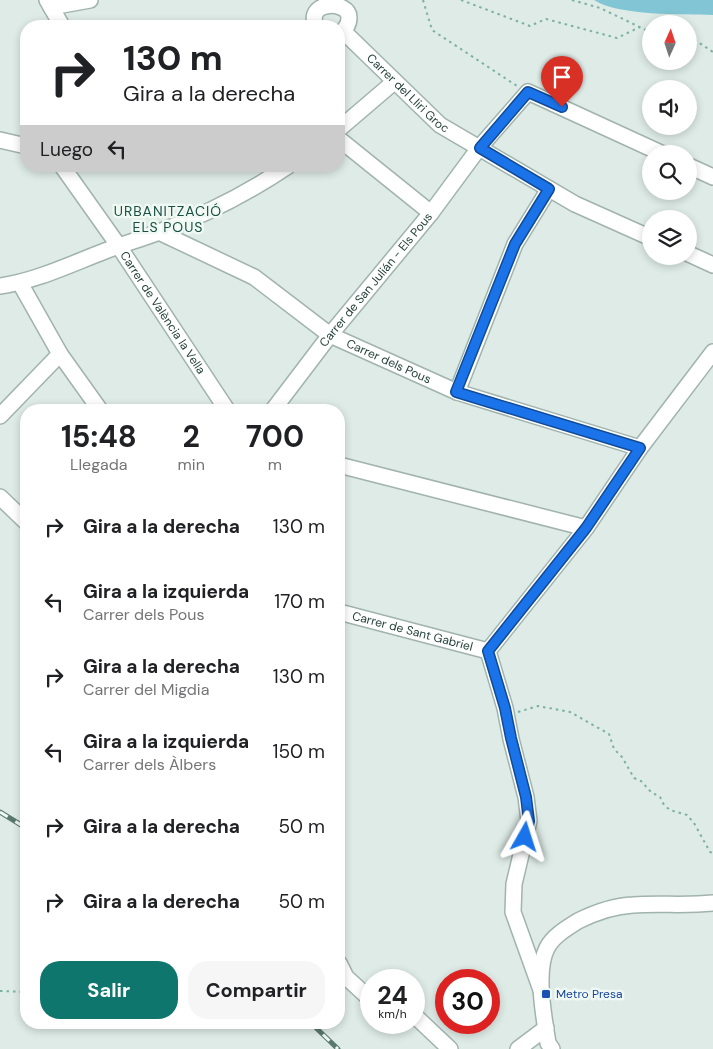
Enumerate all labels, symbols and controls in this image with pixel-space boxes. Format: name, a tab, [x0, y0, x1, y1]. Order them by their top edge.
north arrow	[642, 15, 698, 70]
map controls	[642, 15, 697, 265]
text: 130 m	[123, 35, 223, 81]
icon: right	[40, 40, 105, 105]
street label: Carrer del Lliri Groc	[363, 50, 452, 137]
pin	[541, 56, 583, 107]
icon: arrive	[548, 63, 576, 91]
text: Gira a la derecha	[123, 79, 295, 108]
button: sound	[642, 80, 697, 135]
icon: left	[103, 135, 131, 163]
text: Luego	[40, 137, 93, 162]
button: search	[642, 145, 697, 200]
district label: URBANITZACIÓ ELS POUS	[114, 202, 222, 236]
street label: Carrer de San Julián - Els Pous	[316, 209, 436, 350]
button: layers	[642, 210, 697, 265]
street label: Carrer de València la Vella	[116, 248, 209, 377]
street label: Carrer dels Pous	[344, 335, 434, 387]
text: 15:48	[61, 417, 137, 456]
text: 2	[183, 417, 200, 456]
text: 700	[246, 417, 304, 456]
text: Llegada	[70, 454, 128, 475]
text: min	[178, 454, 205, 475]
text: m	[268, 454, 282, 475]
icon: right	[40, 513, 68, 541]
text: Gira a la derecha	[83, 514, 240, 539]
text: 130 m	[273, 514, 325, 539]
text: Gira a la izquierda	[83, 579, 249, 604]
icon: left	[40, 588, 68, 616]
text: 170 m	[274, 589, 325, 614]
text: Carrer dels Pous	[83, 604, 204, 625]
street label: Carrer de Sant Gabriel	[350, 608, 475, 655]
text: Gira a la derecha	[83, 654, 240, 679]
icon: right	[40, 663, 68, 691]
text: 130 m	[273, 664, 325, 689]
text: Carrer del Migdia	[83, 679, 209, 700]
text: Gira a la izquierda	[83, 729, 249, 754]
icon: left	[40, 738, 68, 766]
text: 150 m	[273, 739, 325, 764]
text: Carrer dels Àlbers	[83, 754, 216, 775]
position arrow	[498, 810, 550, 862]
icon: right	[40, 813, 68, 841]
text: Gira a la derecha	[83, 814, 240, 839]
text: 50 m	[278, 814, 325, 839]
icon: right	[40, 888, 68, 916]
text: Gira a la derecha	[83, 889, 240, 914]
text: 50 m	[278, 889, 325, 914]
button: Salir	[40, 961, 178, 1019]
button: Compartir	[188, 961, 325, 1019]
speed limit sign: 30	[435, 969, 500, 1034]
text: 24	[377, 979, 408, 1012]
place label: Metro Presa	[556, 986, 622, 1002]
marker: Metro Presa	[540, 988, 552, 1000]
text: km/h	[378, 1006, 407, 1022]

